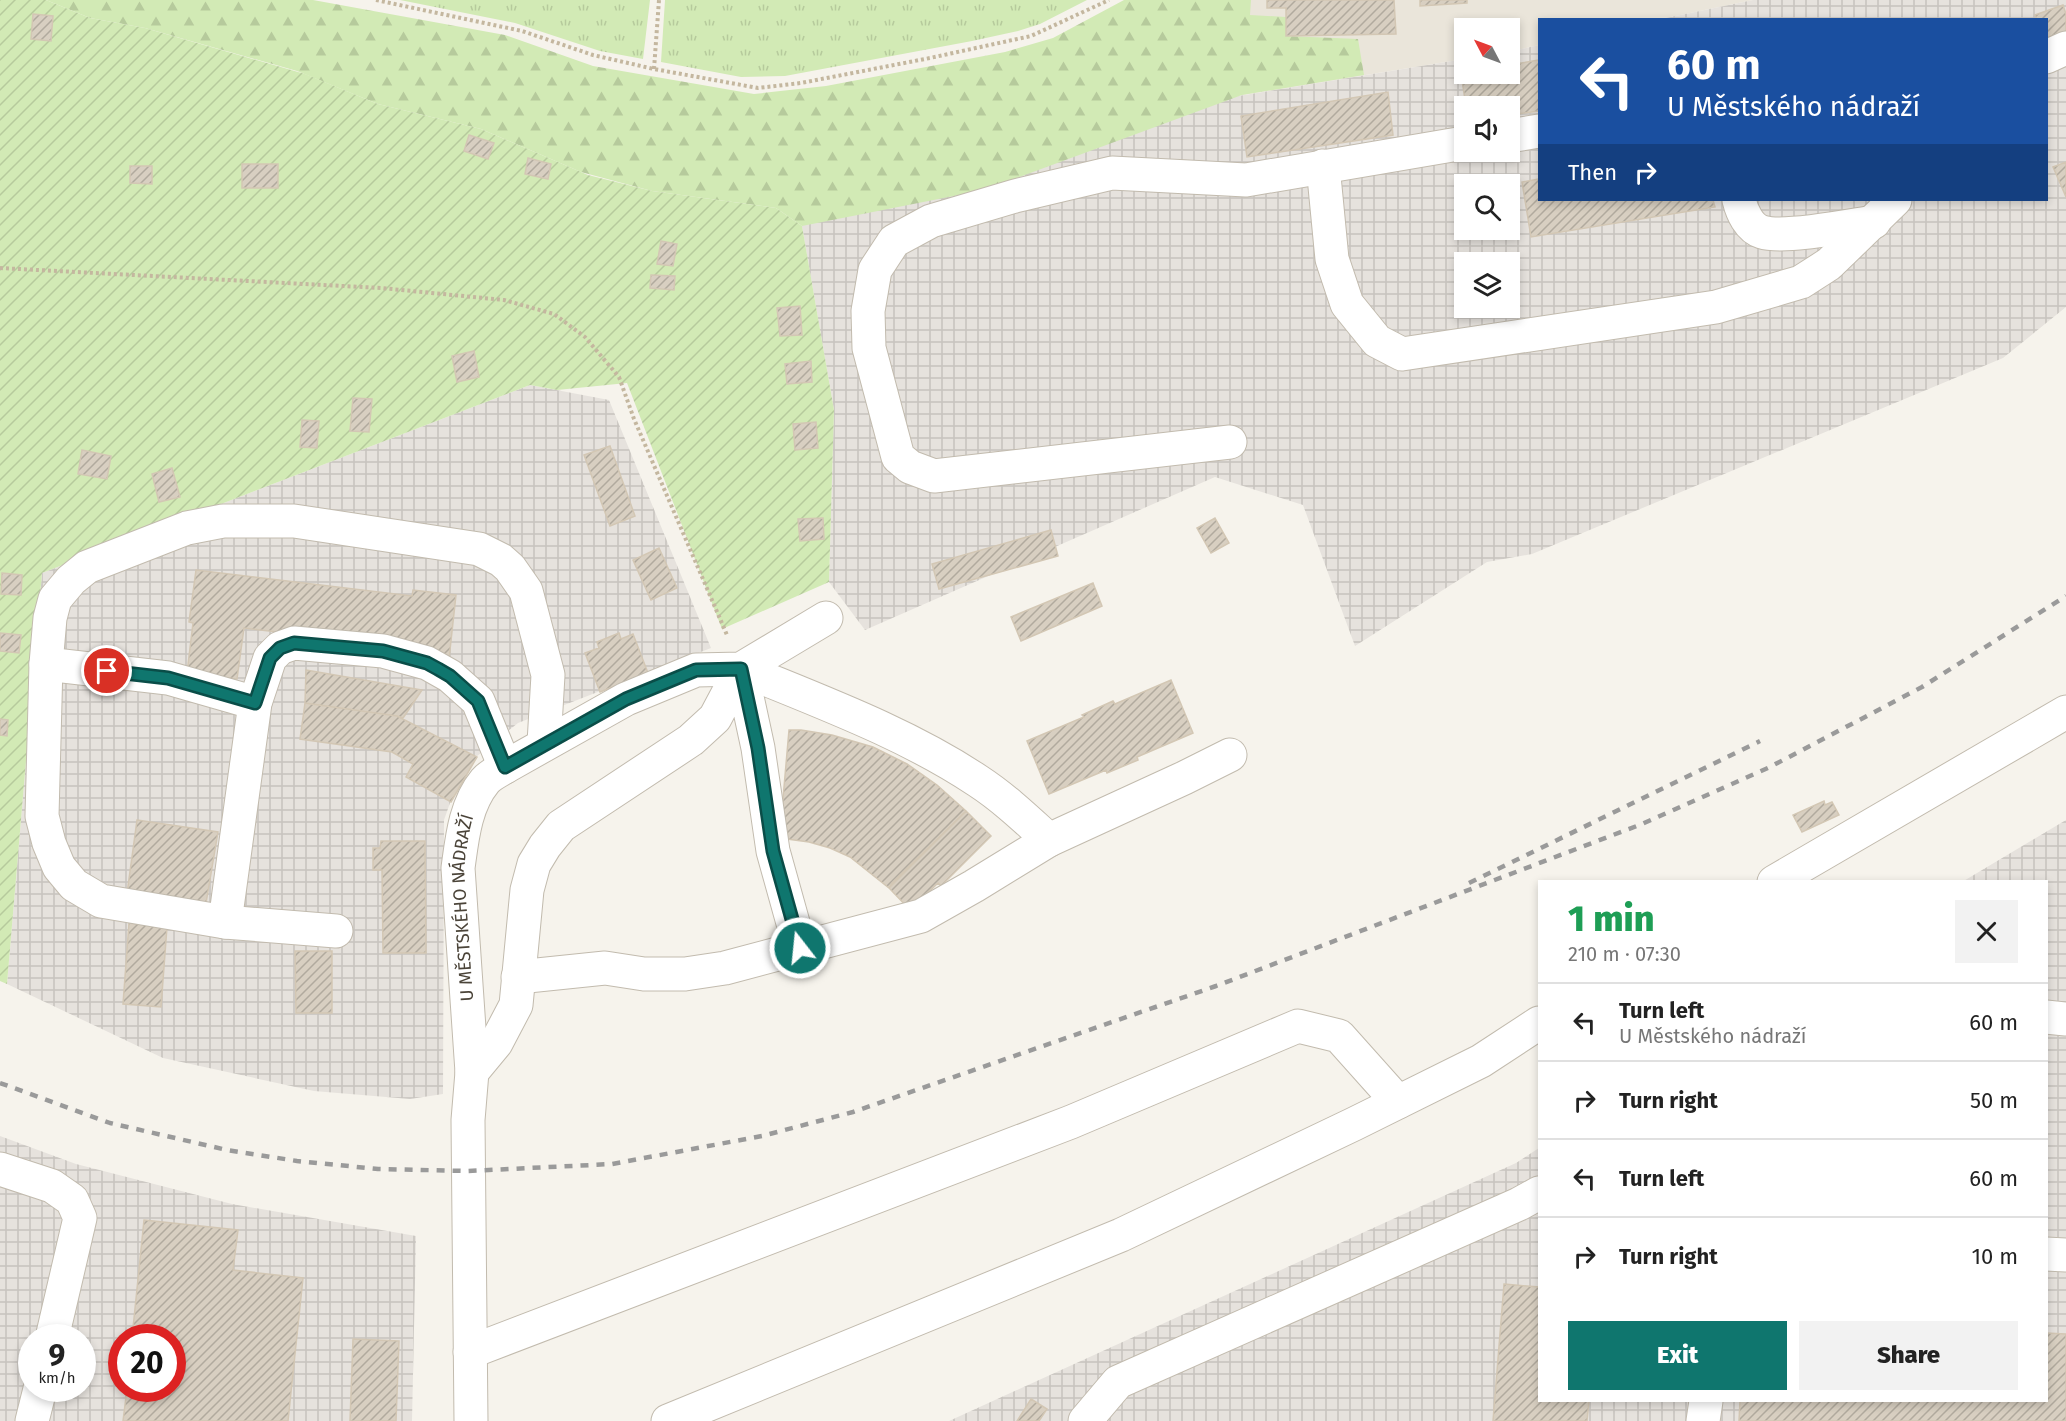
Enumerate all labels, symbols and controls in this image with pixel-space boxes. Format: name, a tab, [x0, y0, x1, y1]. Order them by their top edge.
north arrow	[1454, 18, 1520, 84]
map controls	[1454, 18, 1520, 318]
text: 60 m	[1667, 40, 1761, 90]
icon: left	[1568, 42, 1646, 120]
text: U Městského nádraží	[1667, 91, 1920, 123]
button: sound	[1454, 96, 1520, 162]
icon: right	[1629, 156, 1662, 189]
text: Then	[1568, 159, 1617, 186]
button: search	[1454, 174, 1520, 240]
button: layers	[1454, 252, 1520, 318]
pin	[81, 645, 132, 696]
icon: arrive	[90, 654, 123, 687]
street label: U MĚSTSKÉHO NÁDRAŽÍ	[446, 811, 478, 1002]
text: 1 min	[1568, 897, 1654, 941]
button: close	[1955, 900, 2018, 963]
position arrow	[768, 916, 832, 980]
text: 210 m · 07:30	[1568, 942, 1681, 966]
text: Turn left	[1619, 997, 1704, 1024]
icon: left	[1568, 1006, 1601, 1039]
text: 60 m	[1969, 1009, 2018, 1036]
text: U Městského nádraží	[1619, 1024, 1806, 1048]
icon: right	[1568, 1084, 1601, 1117]
text: Turn right	[1619, 1087, 1718, 1114]
text: 50 m	[1970, 1087, 2018, 1114]
icon: left	[1568, 1162, 1601, 1195]
text: Turn left	[1619, 1165, 1704, 1192]
text: 60 m	[1969, 1165, 2018, 1192]
icon: right	[1568, 1240, 1601, 1273]
text: Turn right	[1619, 1243, 1718, 1270]
text: 10 m	[1972, 1243, 2018, 1270]
button: Exit	[1568, 1321, 1787, 1390]
button: Share	[1799, 1321, 2018, 1390]
speed limit sign: 20	[108, 1324, 186, 1402]
text: 9	[49, 1338, 65, 1374]
text: km/h	[38, 1369, 76, 1387]

